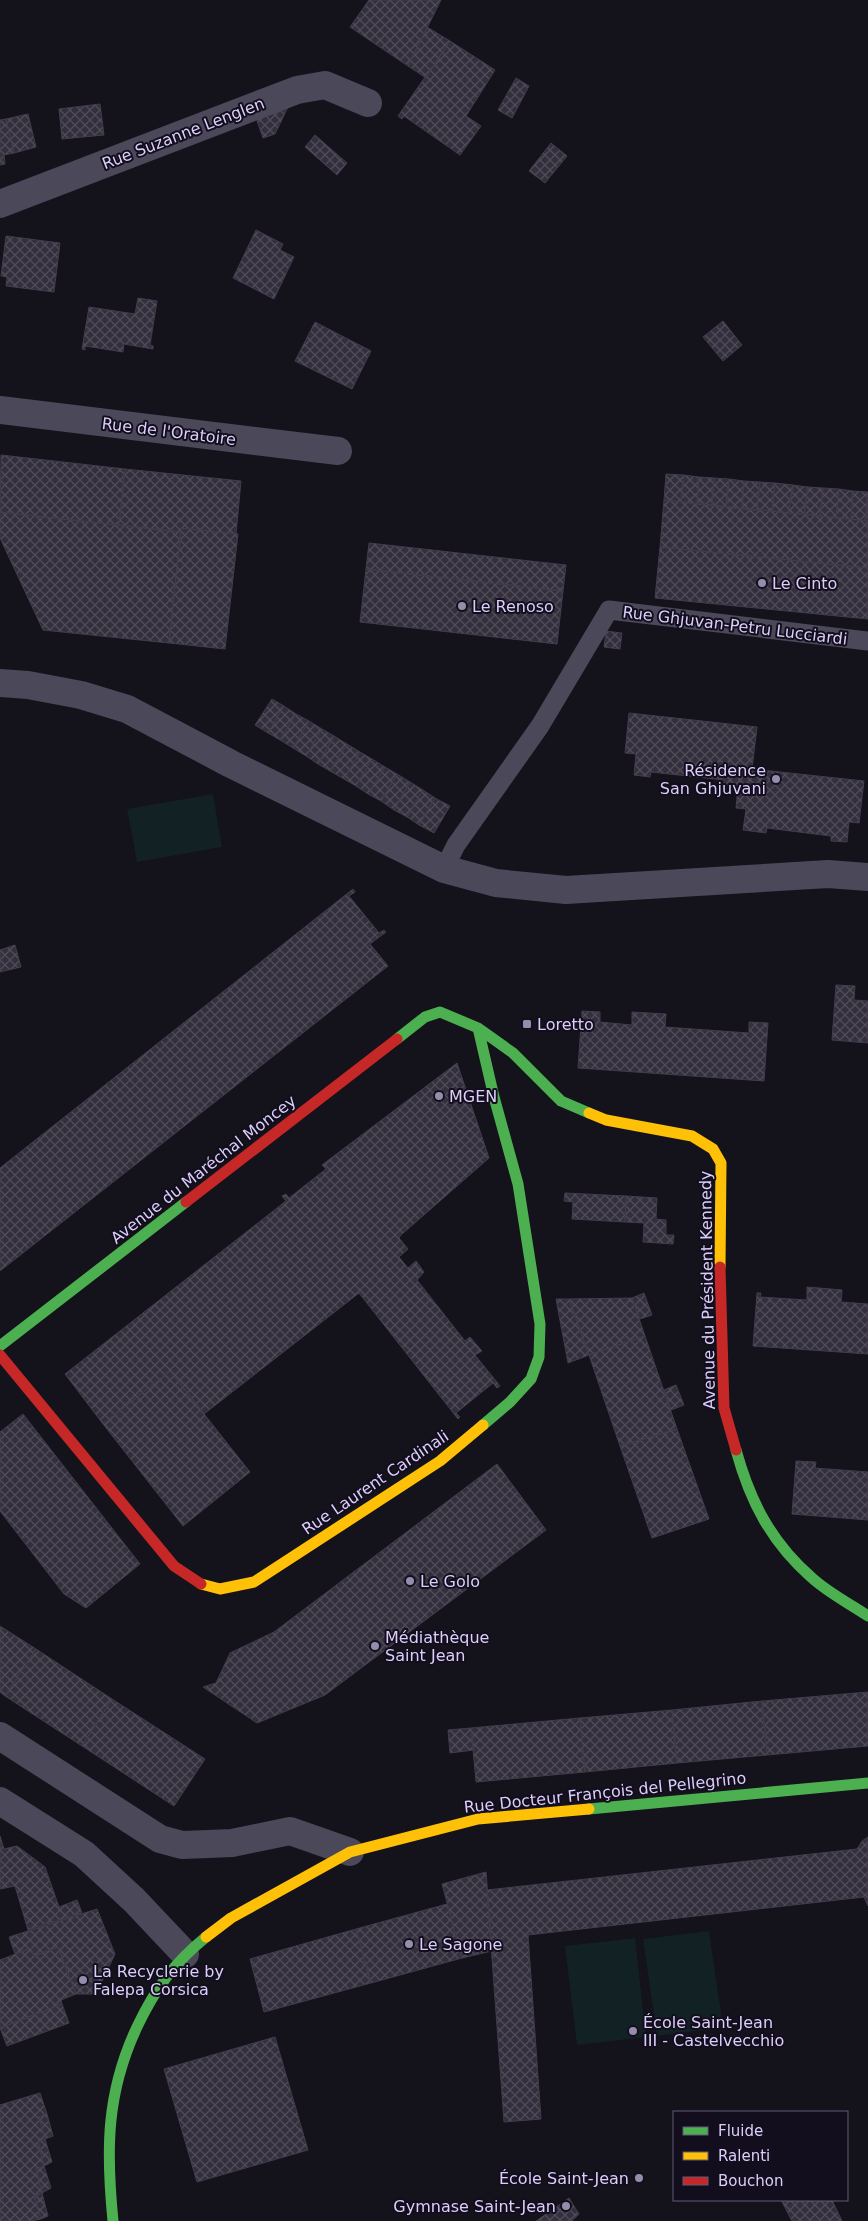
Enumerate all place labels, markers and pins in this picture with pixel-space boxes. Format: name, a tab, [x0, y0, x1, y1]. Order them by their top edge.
place label: Le Cinto	[772, 574, 837, 593]
marker: Le Cinto	[756, 577, 768, 589]
place label: Le Renoso	[472, 597, 554, 616]
marker: Le Renoso	[456, 600, 468, 612]
place label: Résidence San Ghjuvani	[660, 761, 766, 798]
marker: Résidence San Ghjuvani	[770, 773, 782, 785]
place label: Loretto	[537, 1015, 594, 1034]
marker: Loretto	[521, 1018, 533, 1030]
place label: MGEN	[449, 1087, 497, 1106]
marker: MGEN	[433, 1090, 445, 1102]
place label: Le Golo	[420, 1572, 480, 1591]
marker: Le Golo	[404, 1575, 416, 1587]
place label: Médiathèque Saint Jean	[385, 1628, 489, 1665]
marker: Médiathèque Saint Jean	[369, 1640, 381, 1652]
place label: Le Sagone	[419, 1935, 502, 1954]
marker: Le Sagone	[403, 1938, 415, 1950]
place label: La Recyclerie by Falepa Corsica	[93, 1962, 224, 1999]
marker: La Recyclerie by Falepa Corsica	[77, 1974, 89, 1986]
place label: École Saint-Jean III - Castelvecchio	[643, 2013, 784, 2050]
marker: École Saint-Jean III - Castelvecchio	[627, 2025, 639, 2037]
place label: École Saint-Jean	[499, 2169, 629, 2188]
marker: École Saint-Jean	[633, 2172, 645, 2184]
place label: Gymnase Saint-Jean	[393, 2197, 556, 2216]
marker: Gymnase Saint-Jean	[560, 2200, 572, 2212]

